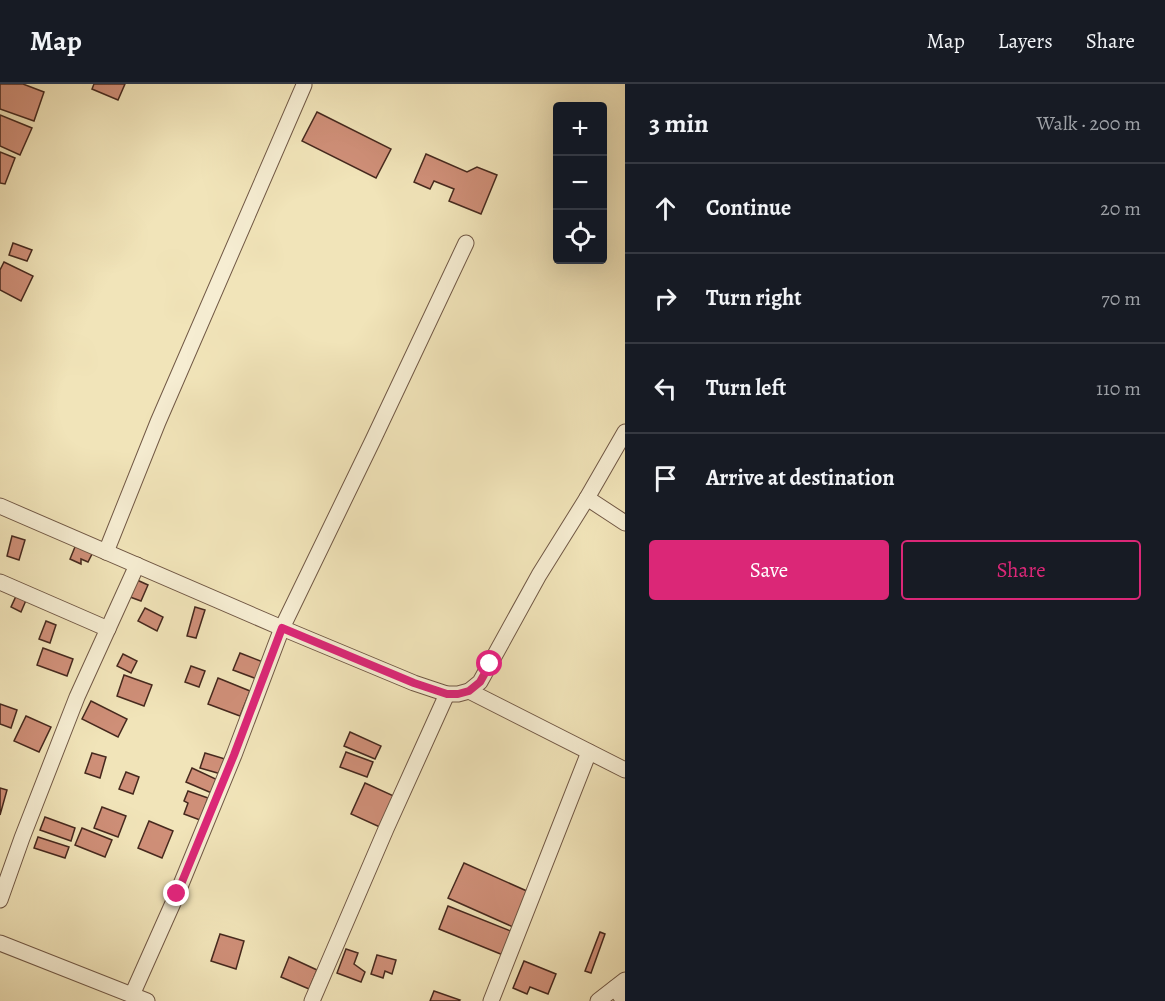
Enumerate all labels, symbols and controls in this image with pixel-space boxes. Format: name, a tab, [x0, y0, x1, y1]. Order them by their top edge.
text: Map	[30, 22, 82, 60]
text: Map	[926, 27, 965, 55]
text: Layers	[998, 27, 1053, 55]
text: Share	[1086, 27, 1135, 55]
map controls	[553, 102, 607, 264]
button: +	[553, 102, 607, 156]
text: 3 min	[649, 106, 709, 141]
text: Walk · 200 m	[1037, 110, 1141, 137]
button: −	[553, 156, 607, 210]
icon: ahead	[649, 192, 682, 225]
text: Continue	[706, 193, 791, 223]
text: 20 m	[1100, 195, 1141, 222]
button: locate	[553, 210, 607, 264]
icon: right	[649, 282, 682, 315]
text: Turn right	[706, 283, 802, 313]
text: 70 m	[1101, 285, 1141, 312]
icon: left	[649, 372, 682, 405]
text: Turn left	[706, 373, 786, 403]
text: 110 m	[1096, 375, 1141, 402]
icon: arrive	[649, 462, 682, 495]
text: Arrive at destination	[706, 463, 895, 493]
button: Save	[649, 540, 889, 600]
button: Share	[901, 540, 1141, 600]
route start	[476, 650, 502, 676]
route end	[163, 880, 189, 906]

